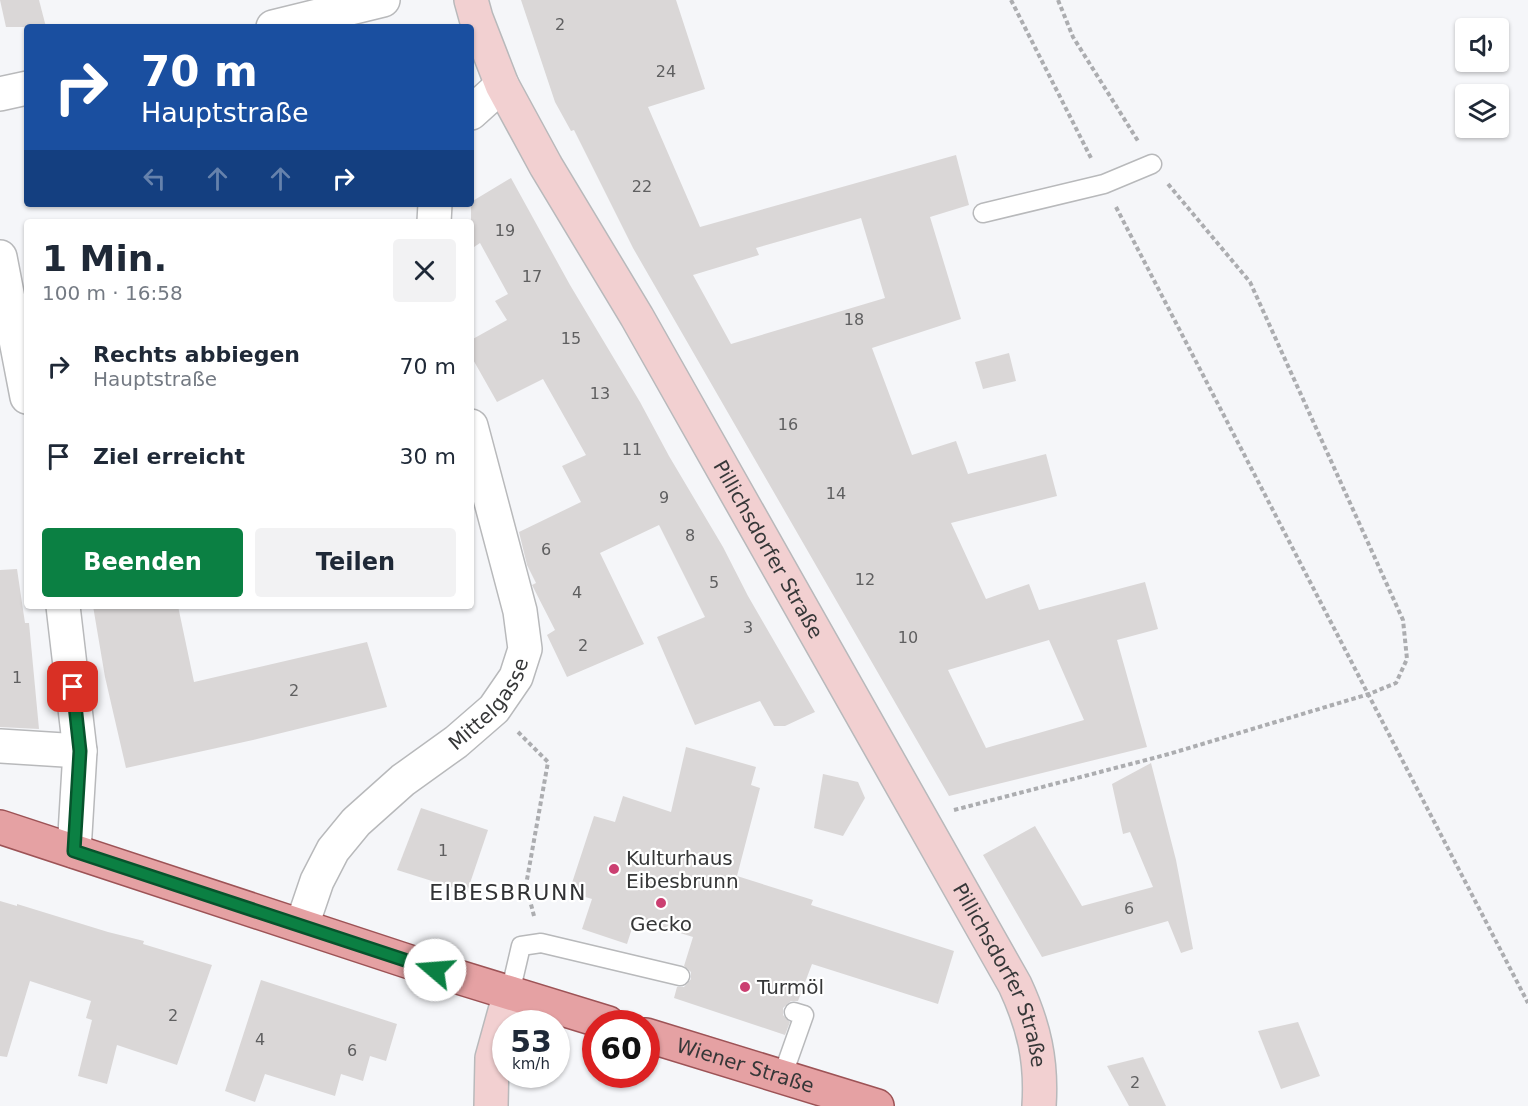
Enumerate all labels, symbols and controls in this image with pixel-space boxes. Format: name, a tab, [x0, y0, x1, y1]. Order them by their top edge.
house number: 2	[555, 15, 565, 34]
map controls	[1455, 18, 1509, 138]
button: sound	[1455, 18, 1509, 72]
text: 70 m	[141, 47, 258, 96]
icon: right	[42, 48, 120, 126]
house number: 24	[656, 62, 676, 81]
button: layers	[1455, 84, 1509, 138]
text: Hauptstraße	[141, 97, 309, 128]
icon: left	[138, 162, 171, 195]
icon: ahead	[201, 162, 234, 195]
icon: ahead	[264, 162, 297, 195]
icon: right	[327, 162, 360, 195]
house number: 22	[632, 177, 652, 196]
house number: 19	[495, 221, 515, 240]
text: 1 Min.	[42, 238, 167, 279]
button: close	[393, 239, 456, 302]
house number: 17	[522, 267, 542, 286]
text: 100 m · 16:58	[42, 281, 183, 305]
house number: 18	[844, 310, 864, 329]
house number: 15	[561, 329, 581, 348]
text: Rechts abbiegen	[93, 342, 300, 367]
icon: right	[42, 350, 75, 383]
text: 70 m	[400, 354, 456, 379]
text: Hauptstraße	[93, 367, 217, 391]
house number: 13	[590, 384, 610, 403]
house number: 16	[778, 415, 798, 434]
icon: arrive	[42, 440, 75, 473]
house number: 11	[622, 440, 642, 459]
text: Ziel erreicht	[93, 444, 245, 469]
text: 30 m	[400, 444, 456, 469]
street label: Pillichsdorfer Straße	[709, 456, 828, 643]
house number: 14	[826, 484, 846, 503]
house number: 9	[659, 488, 669, 507]
house number: 8	[685, 526, 695, 545]
button: Beenden	[42, 528, 243, 597]
button: Teilen	[255, 528, 456, 597]
house number: 6	[541, 540, 551, 559]
house number: 12	[855, 570, 875, 589]
house number: 5	[709, 573, 719, 592]
house number: 4	[572, 583, 582, 602]
house number: 3	[743, 618, 753, 637]
house number: 10	[898, 628, 918, 647]
house number: 2	[578, 636, 588, 655]
street label: Mittelgasse	[444, 655, 533, 755]
pin	[47, 661, 98, 712]
house number: 1	[12, 668, 22, 687]
icon: arrive	[56, 670, 89, 703]
house number: 2	[289, 681, 299, 700]
house number: 1	[438, 841, 448, 860]
place label: Kulturhaus Eibesbrunn	[626, 846, 739, 893]
marker: Kulturhaus Eibesbrunn	[607, 862, 621, 876]
street label: Pillichsdorfer Straße	[948, 879, 1051, 1069]
district label: EIBESBRUNN	[429, 880, 587, 905]
marker: Gecko	[654, 896, 668, 910]
house number: 6	[1124, 899, 1134, 918]
place label: Gecko	[630, 912, 692, 936]
position arrow	[403, 938, 467, 1002]
place label: Turmöl	[756, 975, 824, 999]
marker: Turmöl	[738, 980, 752, 994]
house number: 2	[168, 1006, 178, 1025]
speed limit sign: 60	[582, 1010, 660, 1088]
text: 53	[510, 1024, 552, 1059]
house number: 4	[255, 1030, 265, 1049]
street label: Wiener Straße	[674, 1033, 817, 1098]
house number: 6	[347, 1041, 357, 1060]
text: km/h	[512, 1055, 550, 1073]
house number: 2	[1130, 1073, 1140, 1092]

